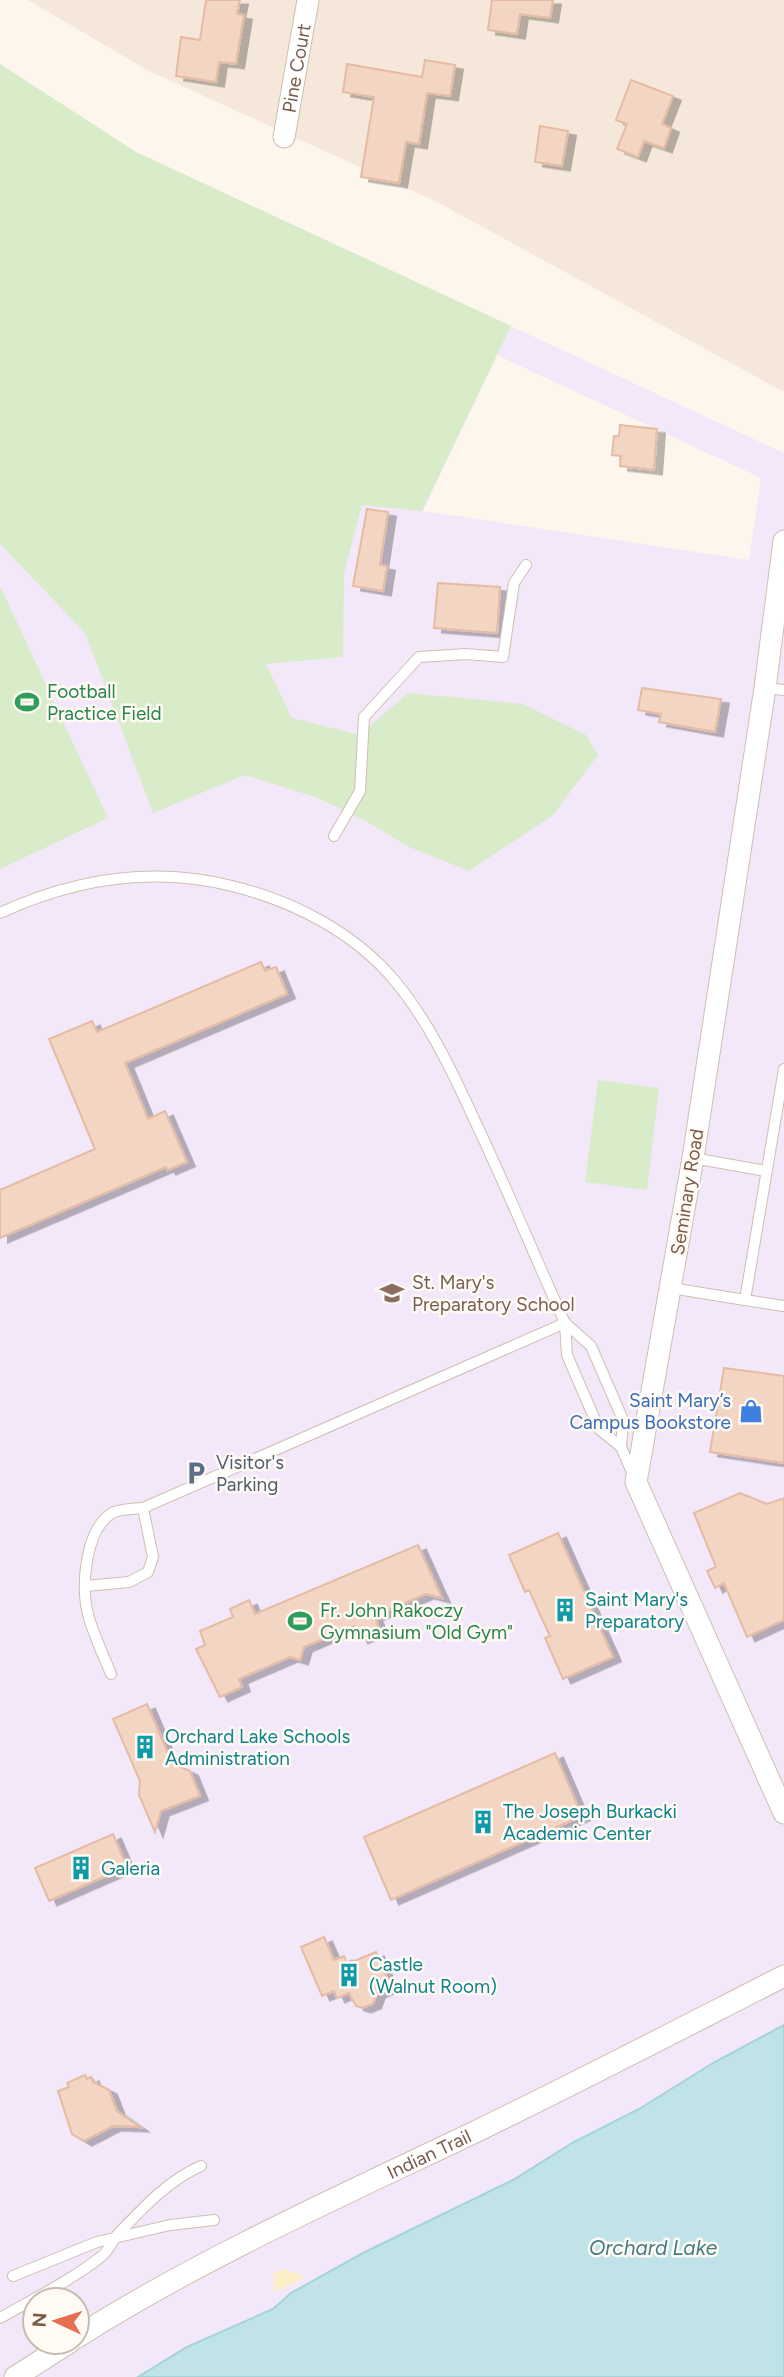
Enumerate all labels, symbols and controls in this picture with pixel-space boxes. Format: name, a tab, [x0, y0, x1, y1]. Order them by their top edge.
street label: Pine Court	[277, 22, 315, 114]
place label: Football Practice Field	[47, 680, 162, 725]
sports icon: Football Practice Field	[13, 688, 41, 716]
street label: Seminary Road	[666, 1127, 708, 1257]
place label: St. Mary's Preparatory School	[412, 1271, 575, 1316]
school or university icon: St. Mary's Preparatory School	[378, 1279, 406, 1307]
place label: Saint Mary’s Campus Bookstore	[569, 1389, 731, 1434]
shop icon: Saint Mary’s Campus Bookstore	[737, 1397, 765, 1425]
place label: Visitor's Parking	[216, 1451, 284, 1496]
parking icon: Visitor's Parking	[182, 1459, 210, 1487]
place label: Saint Mary's Preparatory	[585, 1588, 688, 1633]
building icon: Saint Mary's Preparatory	[551, 1596, 579, 1624]
place label: Fr. John Rakoczy Gymnasium "Old Gym"	[320, 1599, 513, 1644]
sports icon: Fr. John Rakoczy Gymnasium "Old Gym"	[286, 1607, 314, 1635]
place label: Orchard Lake Schools Administration	[165, 1725, 350, 1770]
building icon: Orchard Lake Schools Administration	[131, 1733, 159, 1761]
place label: The Joseph Burkacki Academic Center	[503, 1800, 677, 1845]
building icon: The Joseph Burkacki Academic Center	[469, 1808, 497, 1836]
building icon: Galeria	[67, 1854, 95, 1882]
place label: Galeria	[101, 1857, 160, 1880]
place label: Castle (Walnut Room)	[369, 1953, 497, 1998]
building icon: Castle (Walnut Room)	[335, 1961, 363, 1989]
street label: Indian Trail	[383, 2124, 475, 2184]
water label: Orchard Lake	[589, 2235, 718, 2260]
north arrow	[21, 2286, 91, 2356]
text: N	[28, 2312, 52, 2328]

